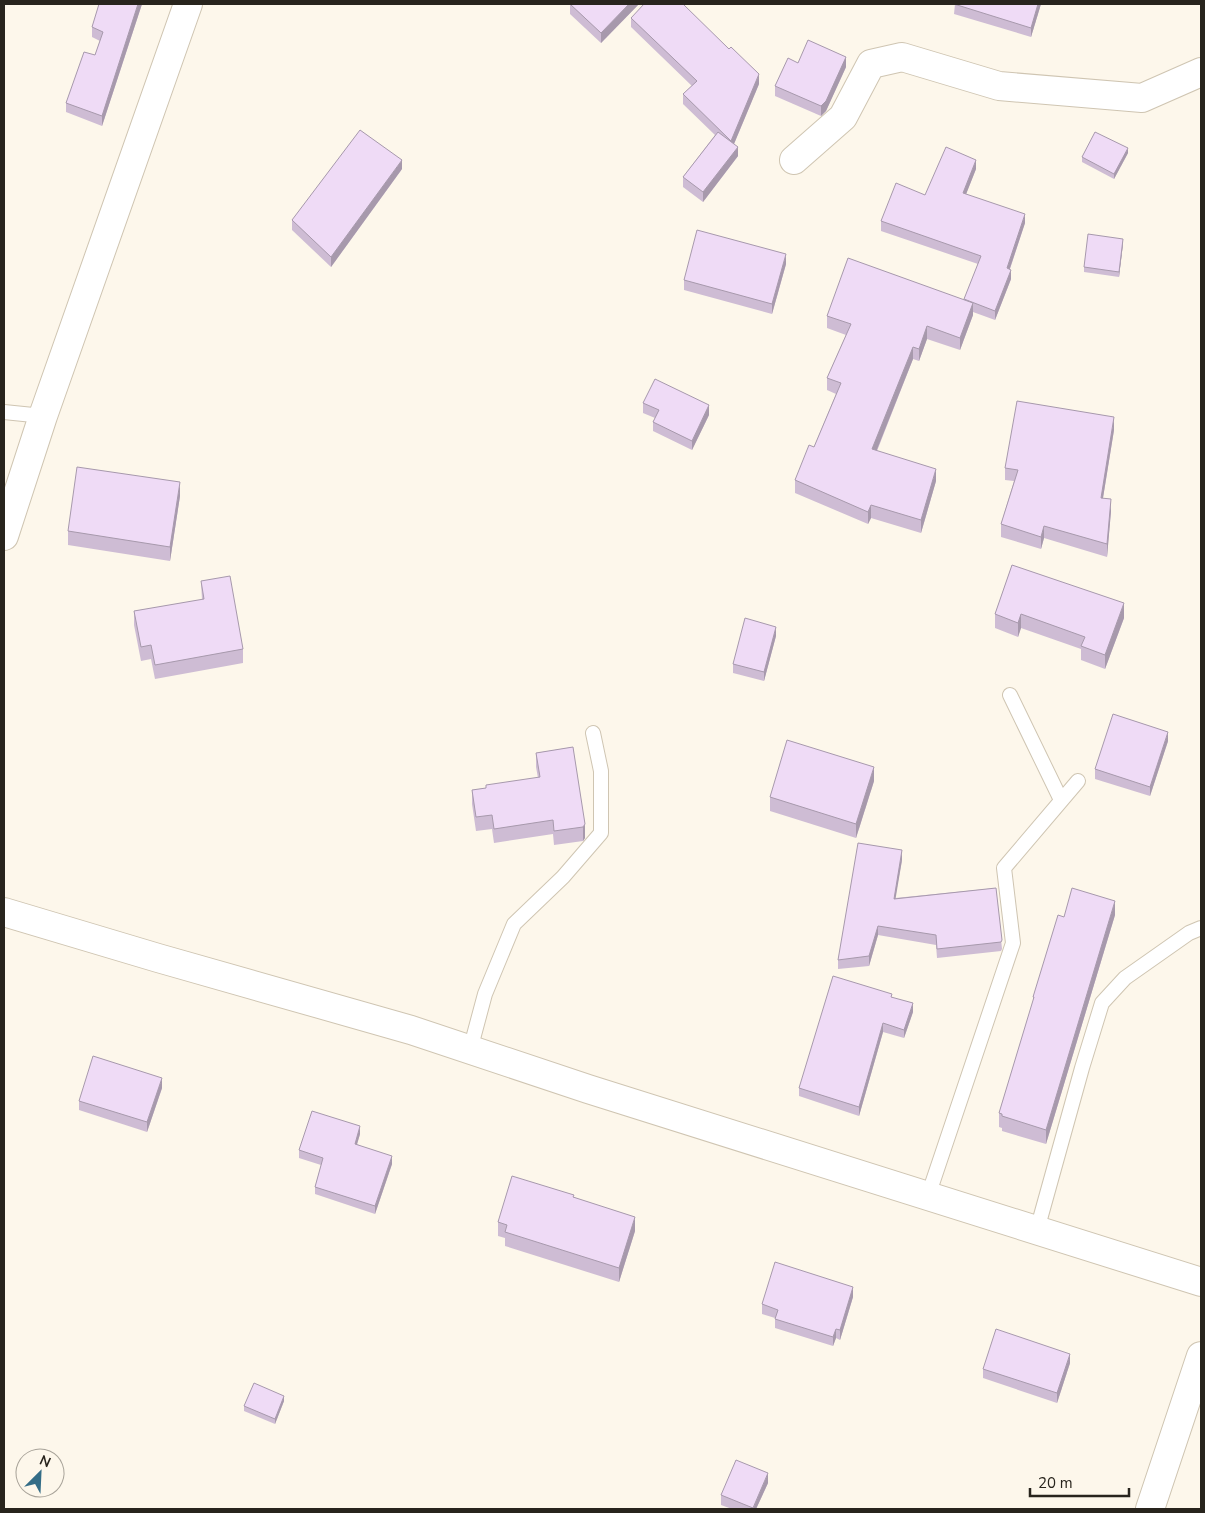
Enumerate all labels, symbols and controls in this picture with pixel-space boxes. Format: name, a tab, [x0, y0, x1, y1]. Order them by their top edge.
north arrow	[15, 1448, 65, 1498]
text: N	[36, 1451, 54, 1472]
scale bar	[1030, 1466, 1129, 1498]
text: 20 m	[1038, 1473, 1073, 1493]

